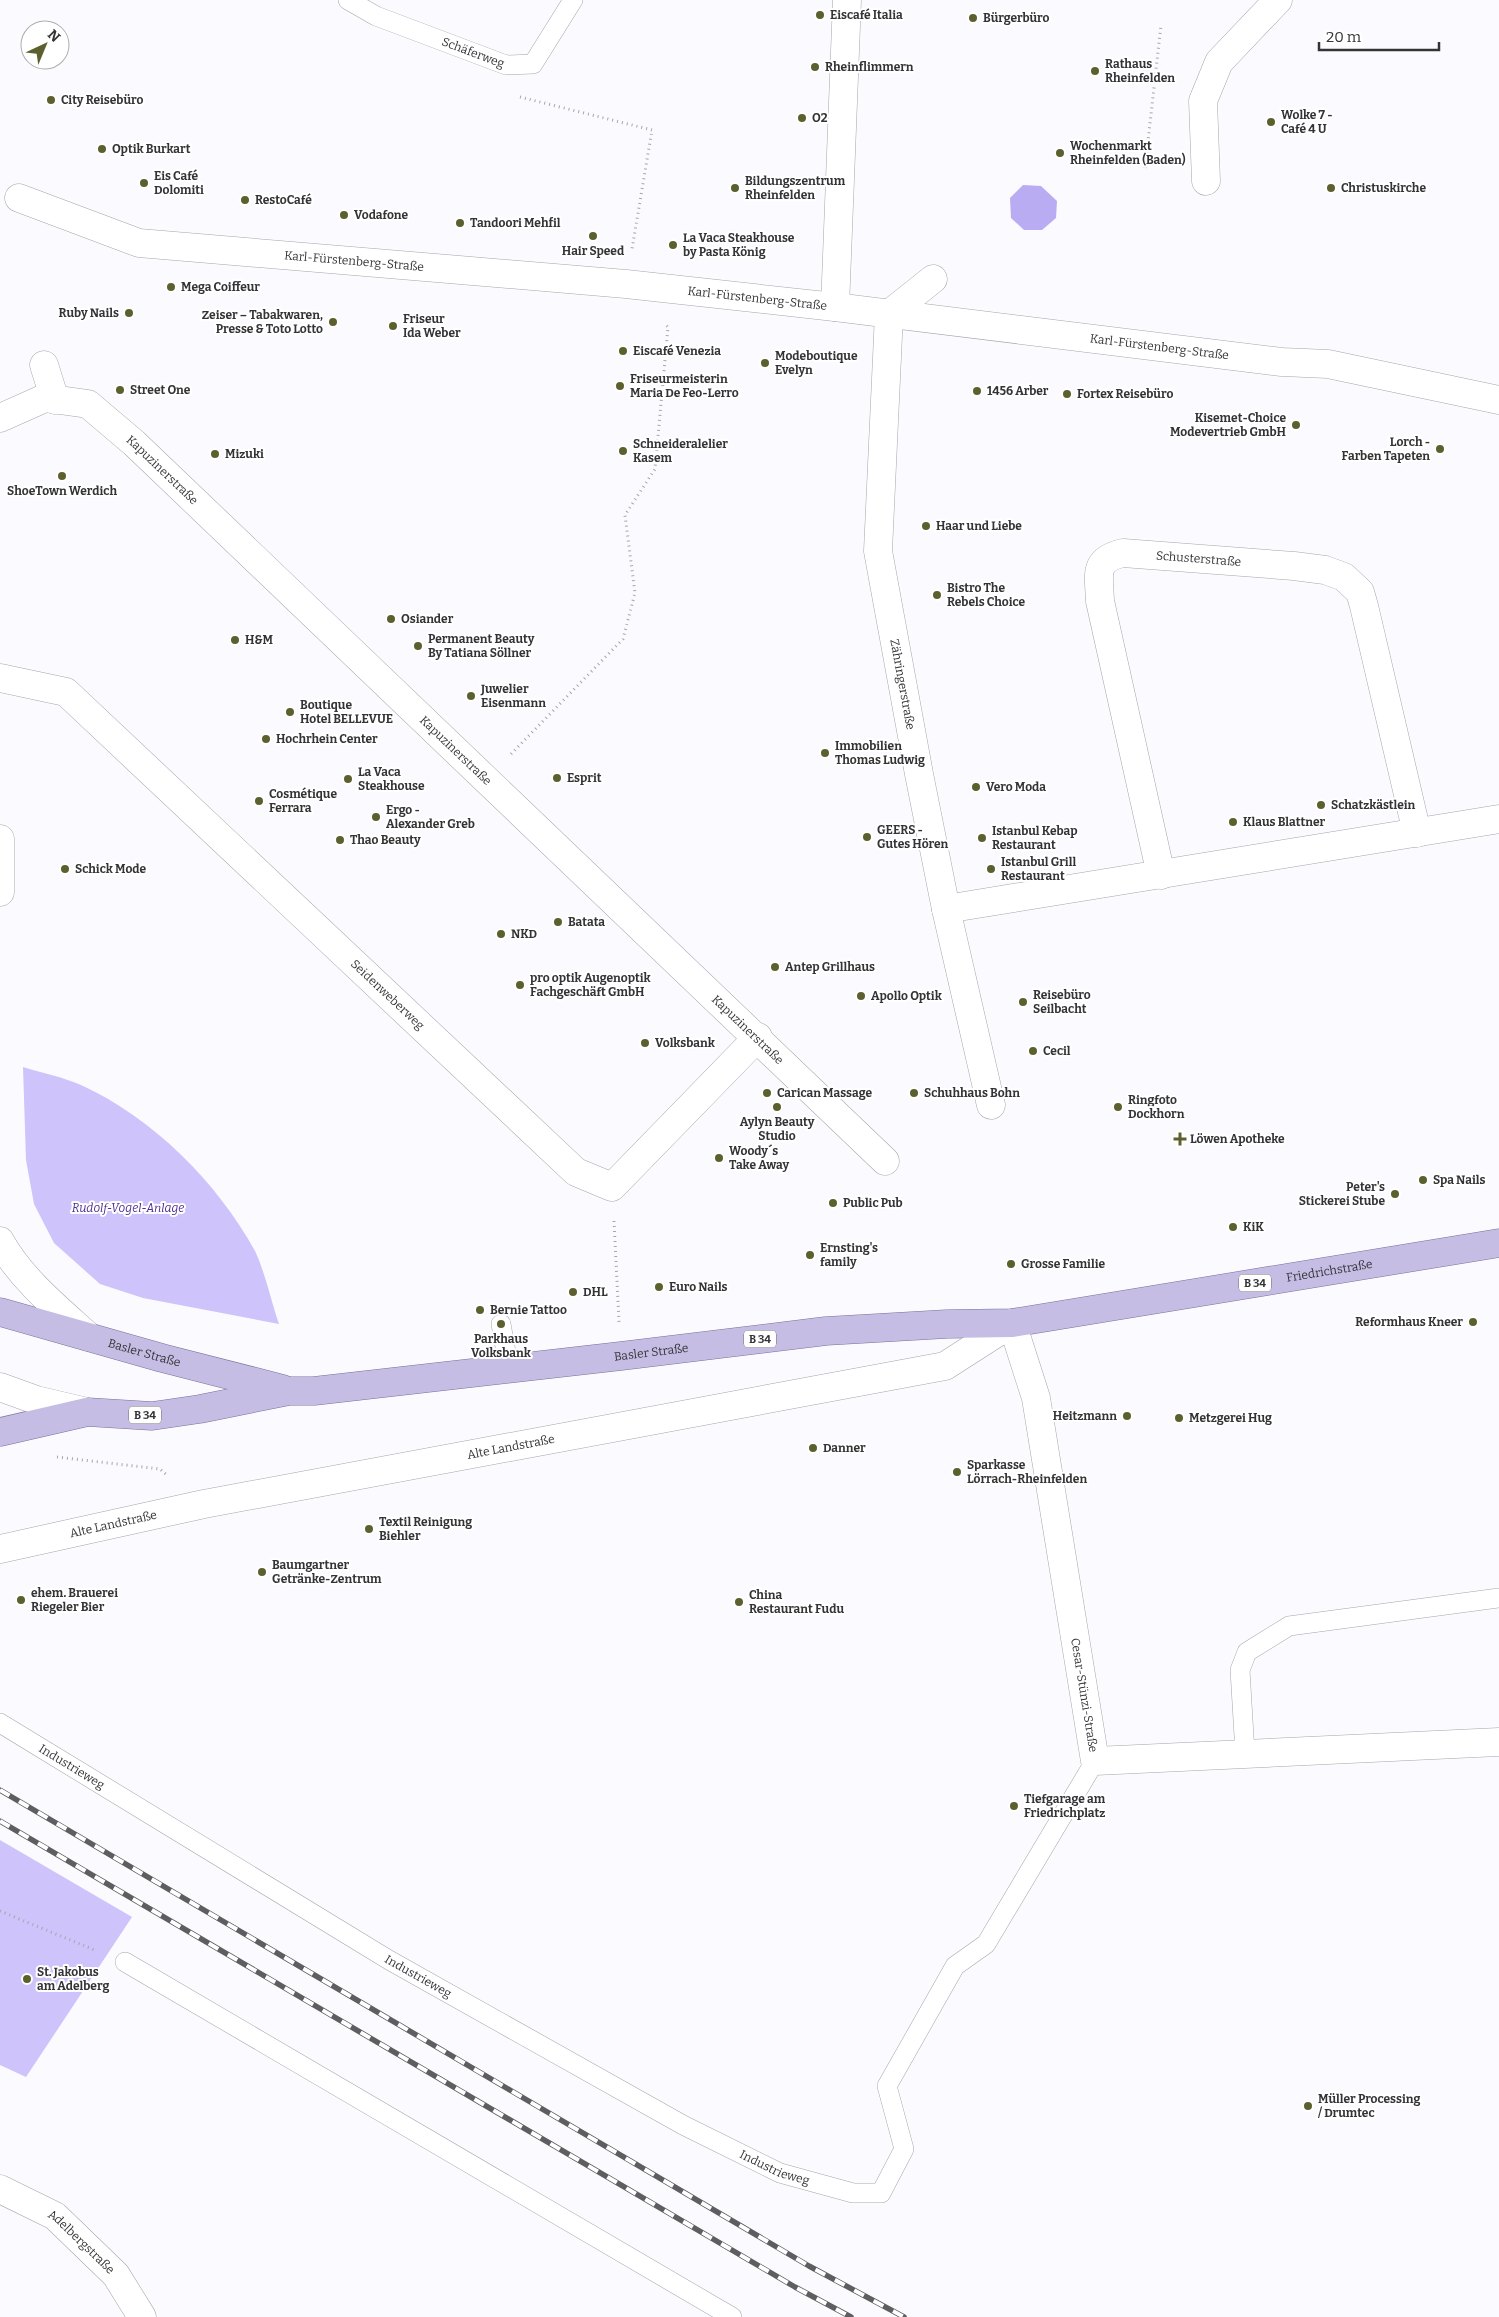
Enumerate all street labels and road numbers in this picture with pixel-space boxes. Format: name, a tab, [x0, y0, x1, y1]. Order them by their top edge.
street label: Schäferweg	[440, 34, 507, 71]
street label: Karl-Fürstenberg-Straße	[284, 248, 424, 274]
street label: Karl-Fürstenberg-Straße	[687, 284, 828, 313]
street label: Karl-Fürstenberg-Straße	[1089, 331, 1230, 362]
street label: Kapuzinerstraße	[124, 433, 201, 507]
street label: Schusterstraße	[1155, 549, 1242, 569]
street label: Zähringerstraße	[887, 638, 918, 731]
street label: Kapuzinerstraße	[417, 713, 494, 788]
street label: Seidenweberweg	[348, 957, 427, 1033]
street label: Kapuzinerstraße	[709, 992, 786, 1067]
street label: Friedrichstraße	[1285, 1257, 1373, 1285]
road number: B 34	[1239, 1275, 1271, 1292]
road number: B 34	[744, 1330, 776, 1348]
street label: Basler Straße	[106, 1336, 182, 1369]
street label: Basler Straße	[613, 1341, 689, 1364]
road number: B 34	[129, 1406, 161, 1424]
street label: Alte Landstraße	[466, 1432, 556, 1462]
street label: Alte Landstraße	[68, 1508, 158, 1540]
street label: Cesar-Stünzi-Straße	[1068, 1637, 1100, 1753]
street label: Industrieweg	[36, 1741, 107, 1792]
street label: Industrieweg	[382, 1952, 454, 2001]
street label: Industrieweg	[737, 2147, 811, 2188]
street label: Adelbergstraße	[46, 2207, 117, 2277]

